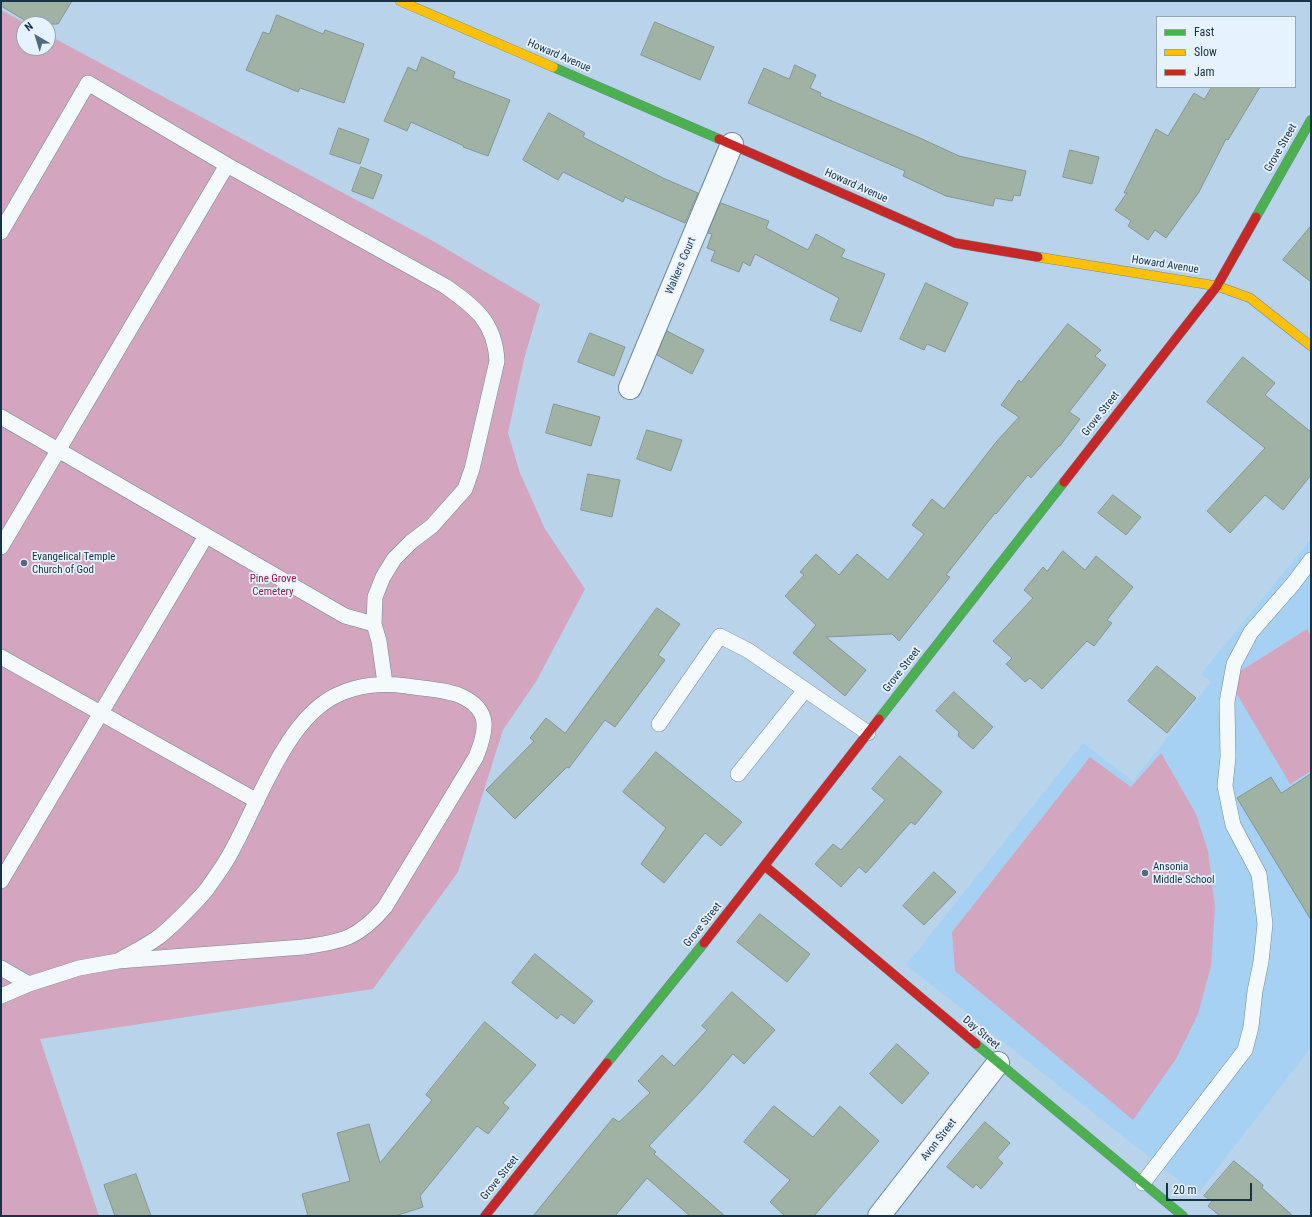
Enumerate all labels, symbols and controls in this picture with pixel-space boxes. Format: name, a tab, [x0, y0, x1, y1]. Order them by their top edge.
north arrow	[16, 16, 56, 56]
legend	[1156, 16, 1296, 88]
text: N	[22, 20, 36, 34]
text: Fast	[1194, 25, 1214, 39]
street label: Howard Avenue	[525, 37, 593, 75]
text: Slow	[1194, 45, 1217, 59]
text: Jam	[1194, 65, 1215, 79]
street label: Grove Street	[1262, 122, 1300, 174]
street label: Howard Avenue	[822, 166, 890, 206]
street label: Walkers Court	[663, 235, 699, 297]
street label: Howard Avenue	[1131, 253, 1199, 277]
street label: Grove Street	[1079, 389, 1123, 439]
place label: Evangelical Temple Church of God	[32, 550, 115, 576]
marker: Evangelical Temple Church of God	[19, 558, 29, 568]
park label: Pine Grove Cemetery	[250, 572, 296, 598]
street label: Grove Street	[880, 645, 924, 695]
place label: Ansonia Middle School	[1153, 860, 1215, 886]
marker: Ansonia Middle School	[1140, 868, 1150, 878]
street label: Grove Street	[681, 900, 725, 950]
street label: Day Street	[960, 1014, 1002, 1052]
street label: Avon Street	[918, 1116, 960, 1164]
street label: Grove Street	[478, 1153, 522, 1203]
scale bar	[1168, 1175, 1254, 1201]
text: 20 m	[1173, 1183, 1197, 1197]

